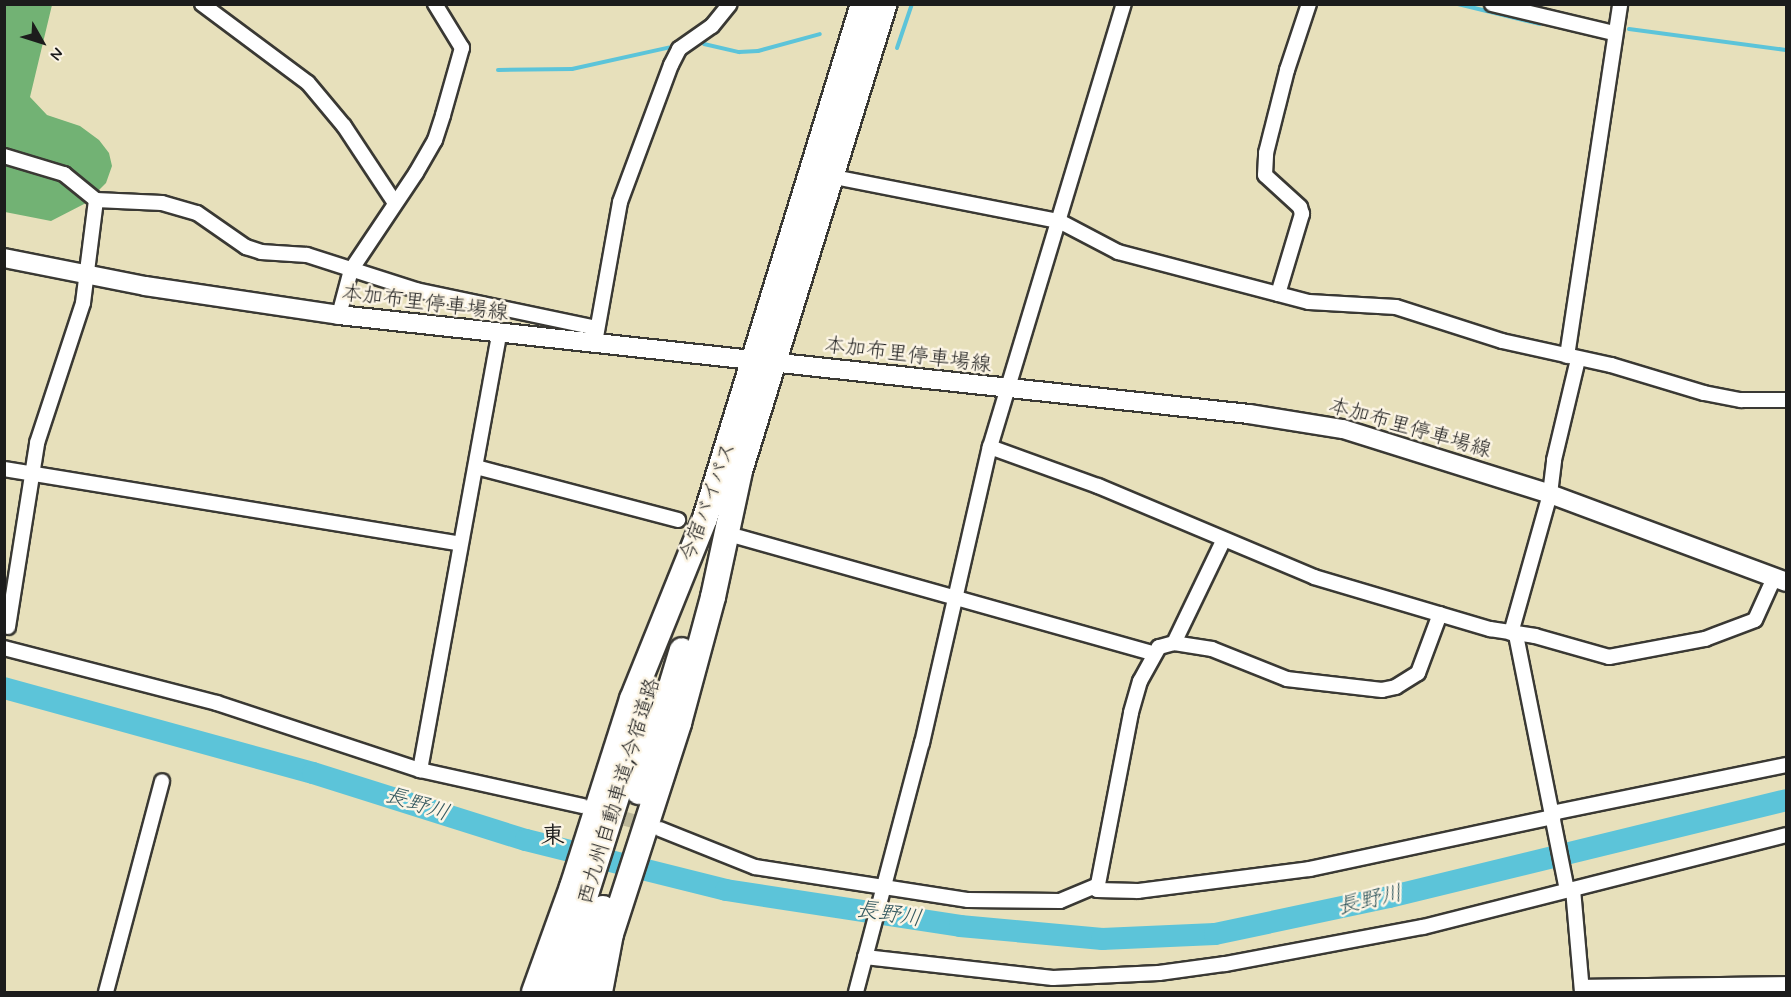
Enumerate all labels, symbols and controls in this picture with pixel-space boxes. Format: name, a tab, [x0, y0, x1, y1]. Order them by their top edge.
north arrow	[12, 12, 72, 72]
text: N	[45, 43, 68, 64]
street label: 本加布里停車場線	[340, 280, 510, 326]
street label: 本加布里停車場線	[823, 332, 993, 378]
street label: 本加布里停車場線	[1326, 393, 1494, 463]
street label: 今宿バイパス	[675, 438, 741, 566]
street label: 西九州自動車道;今宿道路	[572, 675, 666, 907]
water label: 長野川	[382, 782, 452, 828]
district label: 東	[541, 823, 565, 851]
water label: 長野川	[1335, 881, 1405, 921]
water label: 長野川	[854, 897, 924, 933]

